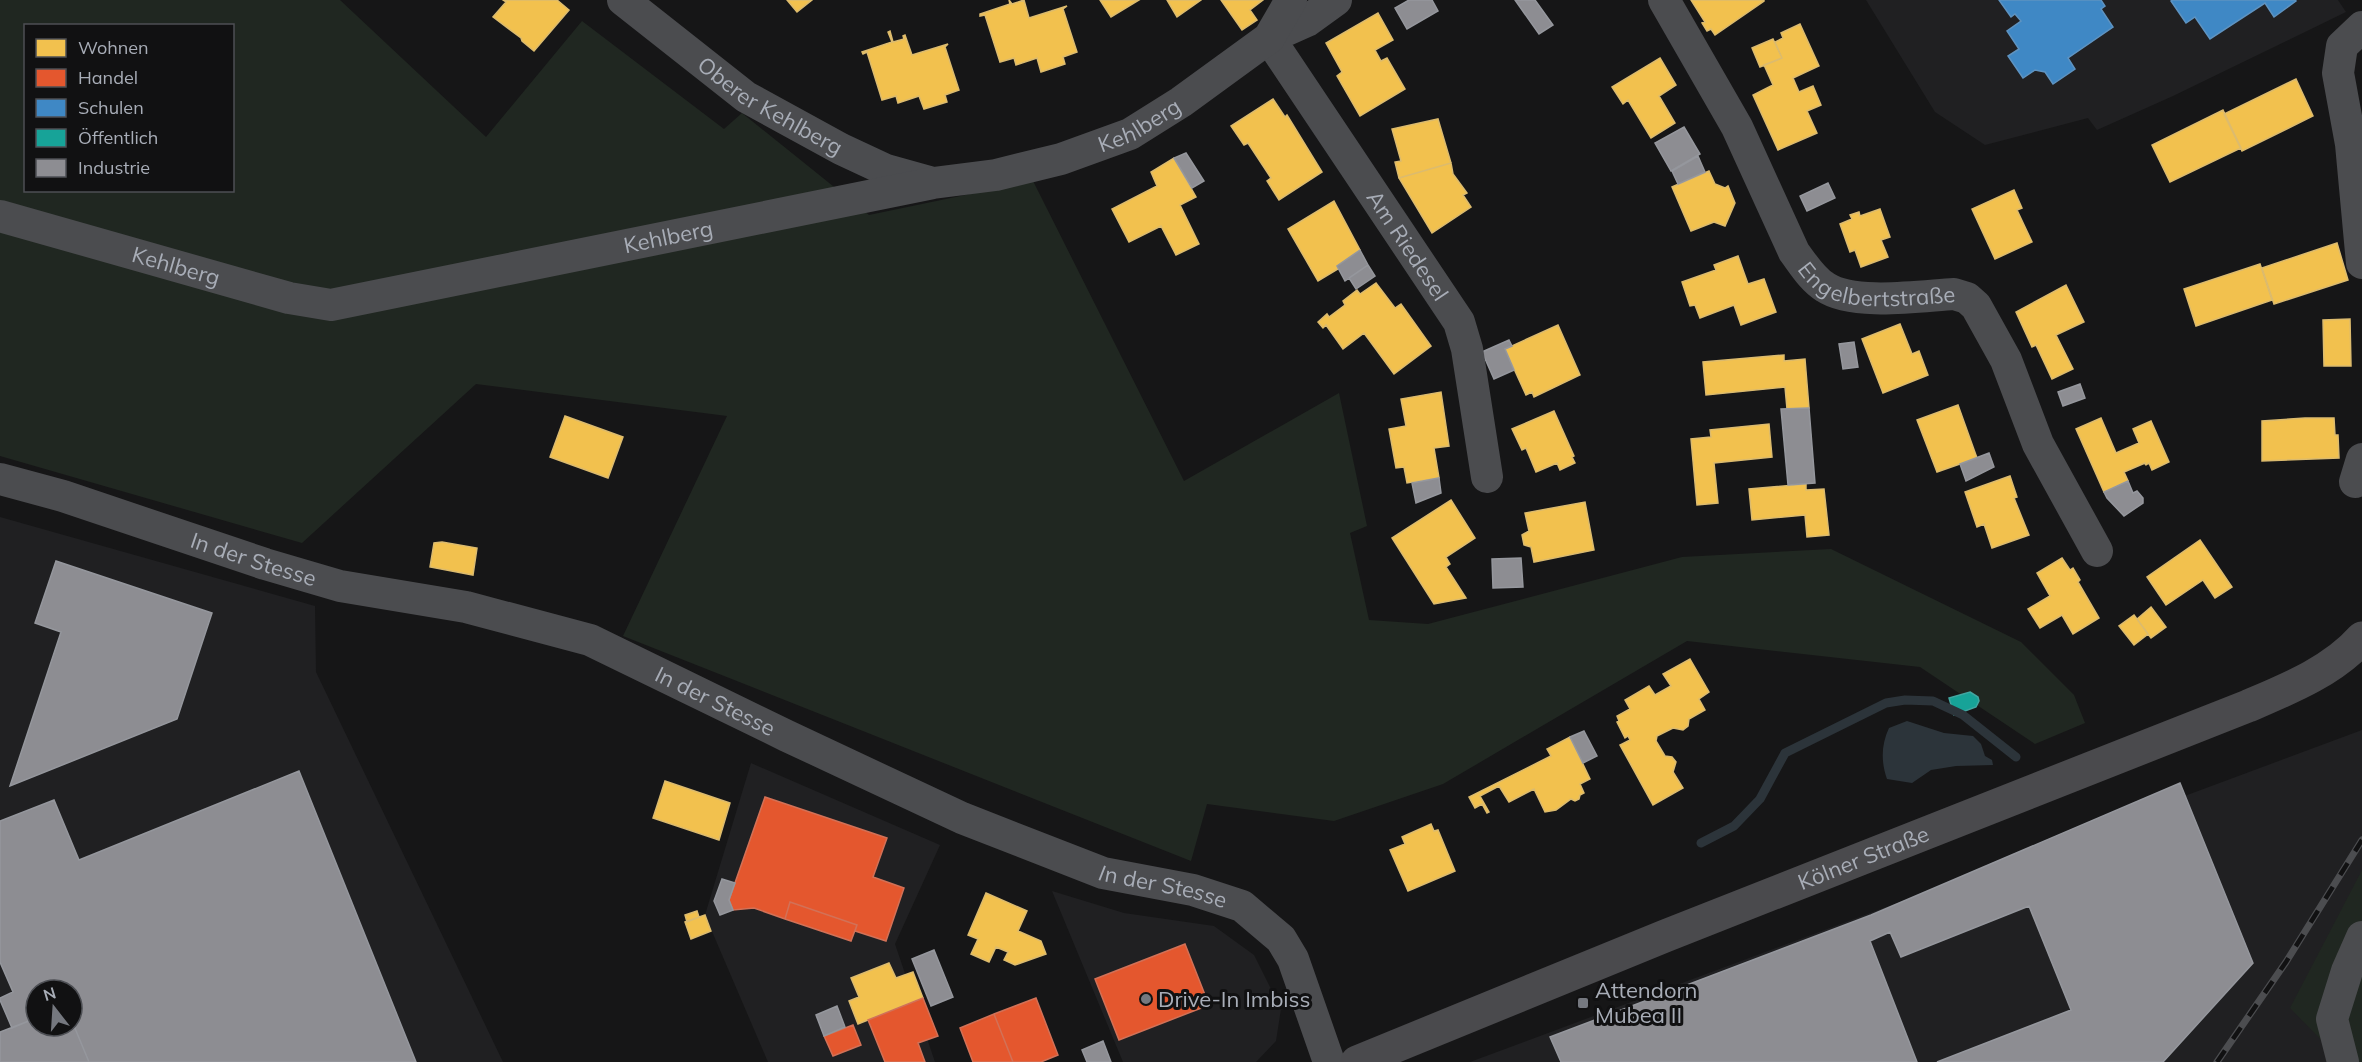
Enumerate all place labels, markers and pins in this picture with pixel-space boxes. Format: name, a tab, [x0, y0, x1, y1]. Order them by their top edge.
place label: Attendorn Mubea II	[1595, 976, 1697, 1029]
place label: Drive-In Imbiss	[1158, 985, 1310, 1013]
marker: Drive-In Imbiss	[1139, 992, 1153, 1006]
marker: Attendorn Mubea II	[1576, 996, 1590, 1010]

